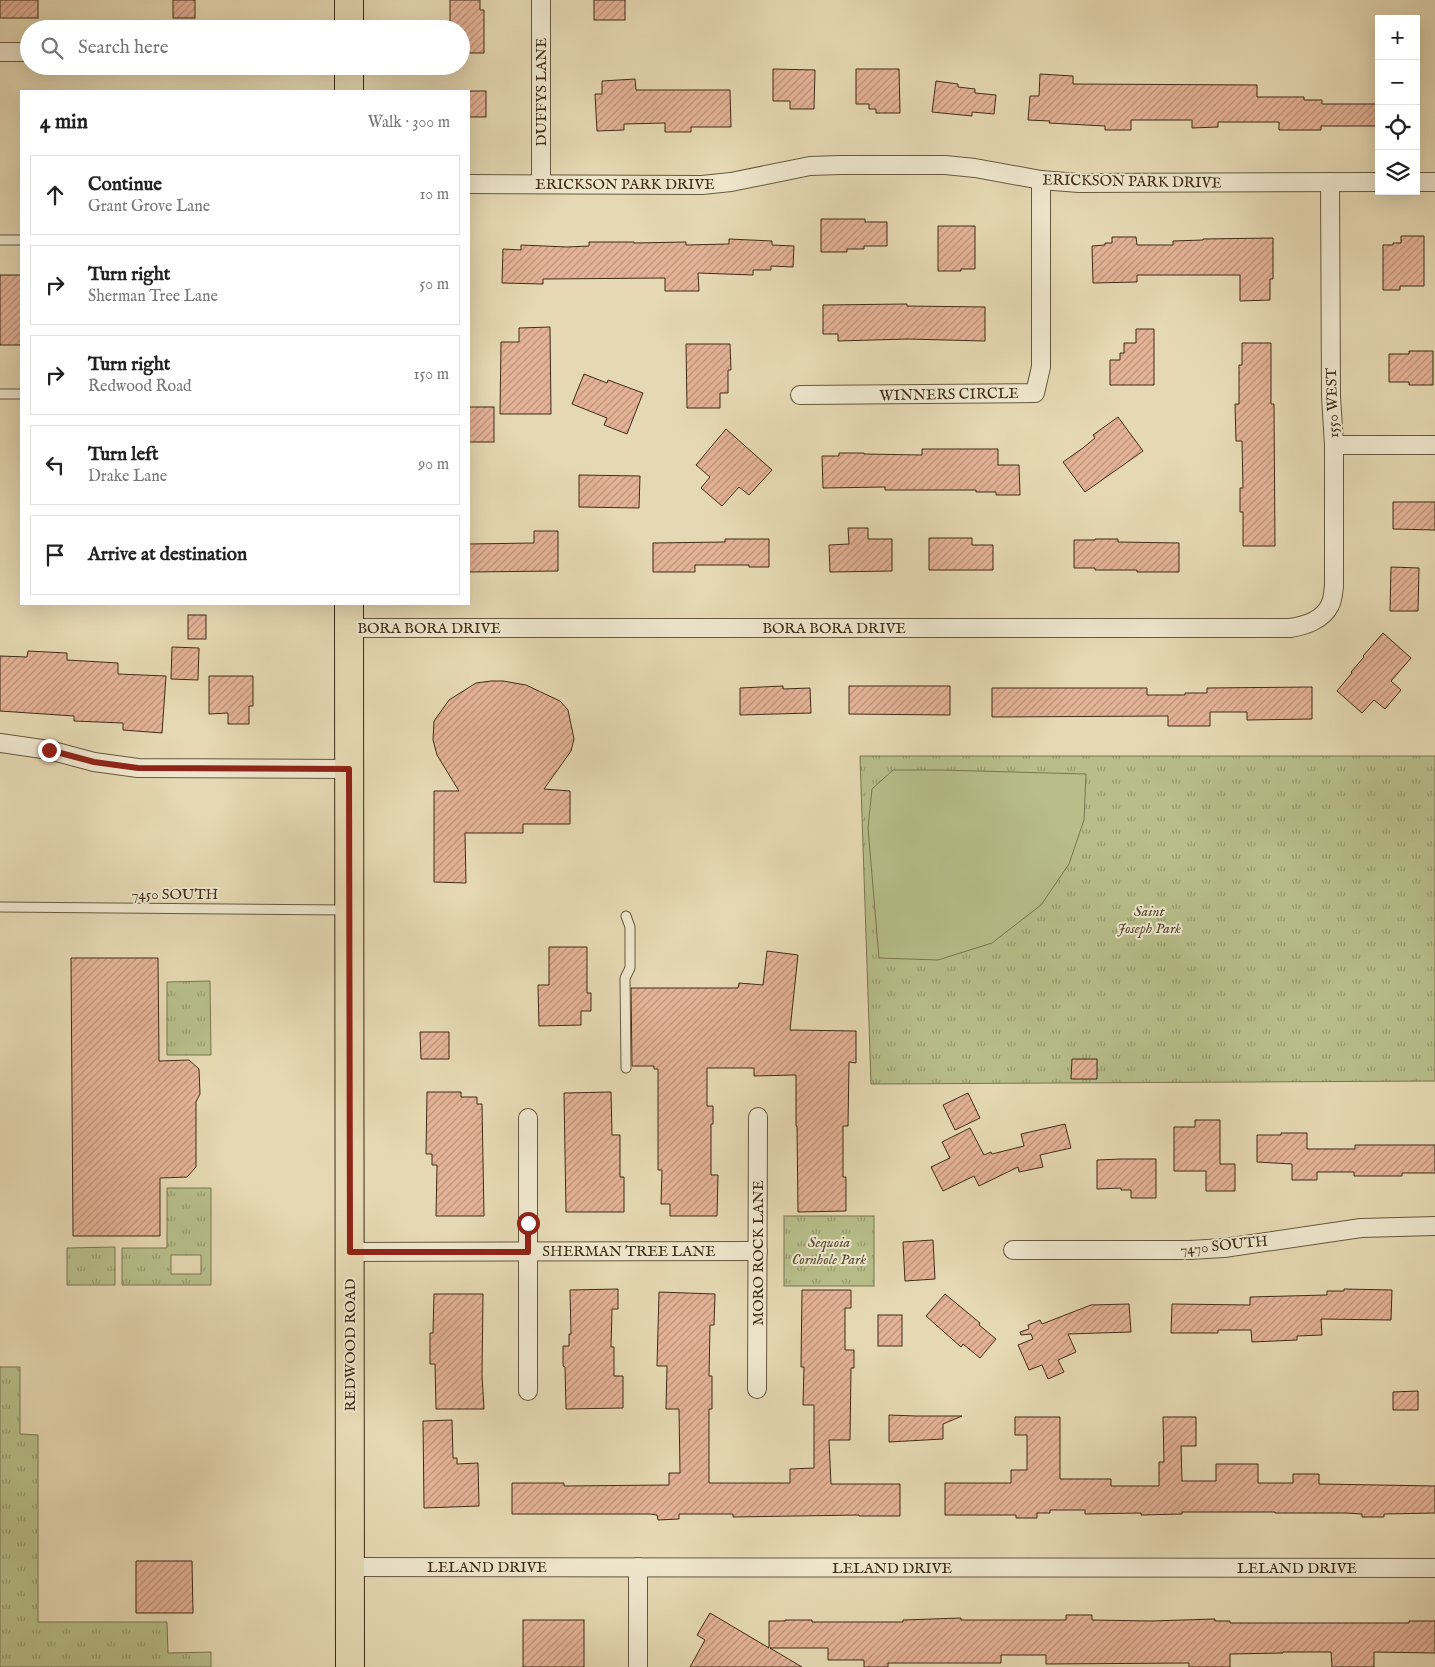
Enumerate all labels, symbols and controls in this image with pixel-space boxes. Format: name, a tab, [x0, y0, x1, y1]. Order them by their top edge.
map controls	[1375, 15, 1420, 195]
button: +	[1375, 15, 1420, 60]
search box	[20, 20, 470, 75]
icon: search	[38, 34, 66, 62]
text: Search here	[78, 36, 169, 60]
street label: DUFFYS LANE	[532, 38, 551, 146]
button: −	[1375, 60, 1420, 105]
button: locate	[1375, 105, 1420, 150]
text: 4 min	[40, 109, 88, 136]
text: Walk · 300 m	[368, 113, 450, 133]
button: layers	[1375, 150, 1420, 195]
street label: ERICKSON PARK DRIVE	[1042, 170, 1222, 193]
text: Continue	[88, 173, 162, 197]
street label: ERICKSON PARK DRIVE	[535, 175, 715, 194]
icon: ahead	[41, 181, 69, 209]
text: 10 m	[419, 185, 449, 205]
text: Grant Grove Lane	[88, 197, 210, 217]
text: Turn right	[88, 263, 170, 287]
icon: right	[41, 271, 69, 299]
text: 50 m	[420, 275, 449, 295]
text: Sherman Tree Lane	[88, 287, 218, 307]
text: Turn right	[88, 353, 170, 377]
icon: right	[41, 361, 69, 389]
text: 150 m	[414, 365, 449, 385]
street label: 1550 WEST	[1322, 367, 1343, 438]
text: Redwood Road	[88, 377, 192, 397]
street label: WINNERS CIRCLE	[879, 384, 1019, 405]
text: Turn left	[88, 443, 159, 467]
icon: left	[41, 451, 69, 479]
text: 90 m	[418, 455, 449, 475]
text: Drake Lane	[88, 467, 167, 487]
icon: arrive	[41, 541, 69, 569]
text: Arrive at destination	[88, 543, 247, 567]
street label: BORA BORA DRIVE	[357, 619, 501, 638]
street label: BORA BORA DRIVE	[762, 619, 906, 638]
route end	[38, 739, 61, 762]
street label: 7450 SOUTH	[132, 885, 219, 904]
park label: Saint Joseph Park	[1117, 902, 1181, 938]
street label: MORO ROCK LANE	[749, 1180, 768, 1326]
route start	[517, 1212, 540, 1235]
street label: 7470 SOUTH	[1179, 1231, 1269, 1260]
park label: Sequoia Cornhole Park	[792, 1233, 866, 1269]
street label: SHERMAN TREE LANE	[542, 1242, 716, 1261]
street label: REDWOOD ROAD	[341, 1278, 360, 1412]
street label: LELAND DRIVE	[427, 1558, 547, 1577]
street label: LELAND DRIVE	[832, 1559, 952, 1578]
street label: LELAND DRIVE	[1237, 1559, 1357, 1578]

